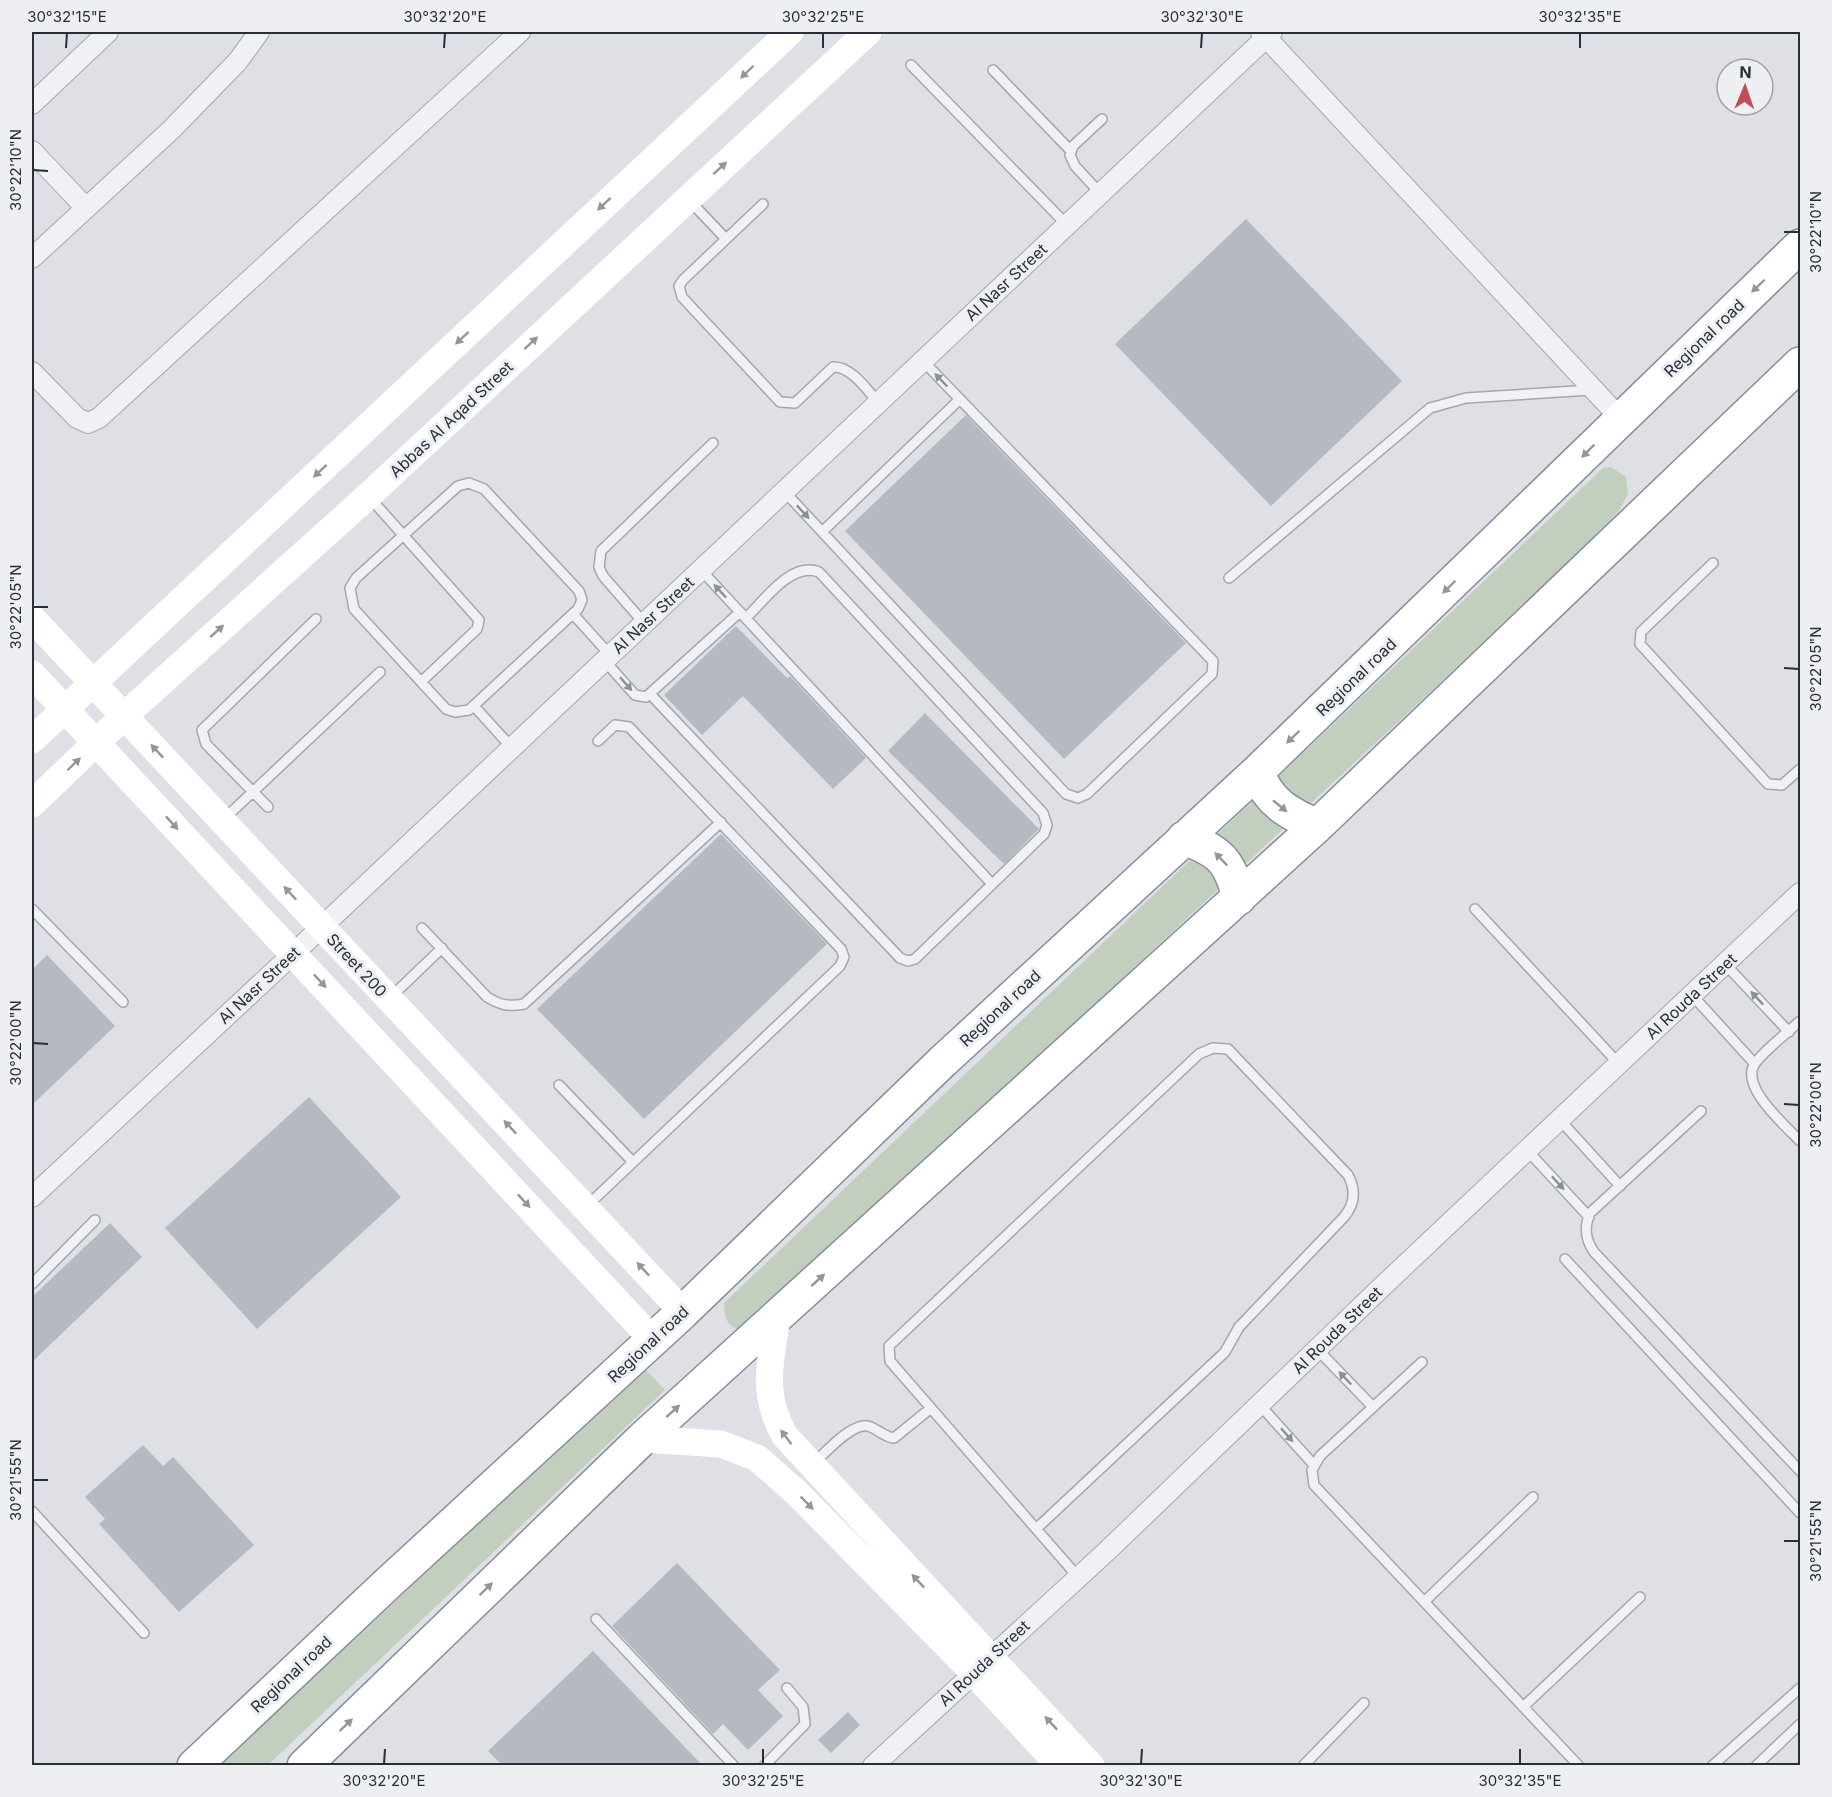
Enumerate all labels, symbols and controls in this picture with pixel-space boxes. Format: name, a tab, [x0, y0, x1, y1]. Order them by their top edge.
text: 30°32'15"E	[27, 7, 107, 26]
text: 30°32'20"E	[403, 7, 487, 26]
text: 30°32'25"E	[782, 7, 864, 26]
text: 30°32'30"E	[1160, 7, 1244, 26]
text: 30°32'35"E	[1539, 7, 1621, 26]
north arrow	[1715, 57, 1775, 117]
text: N	[1739, 62, 1752, 82]
one-way arrow	[740, 65, 755, 79]
text: 30°22'10"N	[6, 129, 25, 211]
one-way arrow	[712, 162, 727, 175]
text: 30°22'10"N	[1806, 191, 1825, 273]
one-way arrow	[597, 197, 612, 211]
street label: Al Nasr Street	[961, 239, 1051, 325]
one-way arrow	[1751, 278, 1765, 292]
street label: Regional road	[1660, 295, 1748, 381]
one-way arrow	[455, 330, 469, 344]
one-way arrow	[523, 336, 538, 350]
street label: Abbas Al Aqad Street	[385, 357, 517, 481]
one-way arrow	[934, 373, 948, 388]
one-way arrow	[1582, 444, 1596, 458]
one-way arrow	[313, 464, 327, 478]
one-way arrow	[796, 504, 809, 519]
text: 30°22'05"N	[6, 564, 25, 650]
street label: Al Nasr Street	[608, 572, 698, 658]
one-way arrow	[1442, 580, 1456, 594]
one-way arrow	[714, 584, 728, 598]
one-way arrow	[209, 625, 224, 638]
text: 30°22'05"N	[1806, 626, 1825, 712]
street label: Regional road	[1312, 634, 1400, 720]
one-way arrow	[619, 676, 632, 691]
one-way arrow	[1287, 730, 1301, 744]
one-way arrow	[150, 744, 164, 758]
one-way arrow	[66, 757, 80, 771]
one-way arrow	[1272, 800, 1288, 813]
one-way arrow	[165, 816, 179, 830]
one-way arrow	[1214, 851, 1228, 866]
one-way arrow	[284, 886, 297, 901]
street label: Street 200	[323, 929, 391, 1001]
street label: Al Nasr Street	[214, 942, 304, 1028]
street label: Al Rouda Street	[1641, 949, 1741, 1043]
street label: Regional road	[955, 965, 1045, 1051]
one-way arrow	[313, 973, 326, 988]
one-way arrow	[1750, 991, 1764, 1005]
text: 30°22'00"N	[6, 1000, 25, 1086]
text: 30°22'00"N	[1806, 1062, 1825, 1148]
one-way arrow	[504, 1120, 517, 1135]
one-way arrow	[1551, 1176, 1565, 1191]
one-way arrow	[517, 1193, 530, 1208]
one-way arrow	[637, 1262, 651, 1276]
one-way arrow	[810, 1274, 825, 1287]
street label: Al Rouda Street	[1288, 1282, 1386, 1378]
street label: Regional road	[603, 1301, 693, 1387]
one-way arrow	[1338, 1370, 1352, 1385]
one-way arrow	[665, 1405, 680, 1418]
one-way arrow	[1280, 1427, 1293, 1442]
one-way arrow	[781, 1429, 793, 1444]
text: 30°21'55"N	[6, 1439, 25, 1521]
one-way arrow	[800, 1495, 814, 1510]
text: 30°21'55"N	[1806, 1500, 1825, 1582]
one-way arrow	[911, 1573, 925, 1588]
one-way arrow	[479, 1582, 494, 1596]
street label: Al Rouda Street	[934, 1616, 1034, 1710]
street label: Regional road	[246, 1631, 336, 1717]
one-way arrow	[1045, 1716, 1058, 1731]
one-way arrow	[339, 1718, 353, 1732]
text: 30°32'20"E	[342, 1771, 426, 1790]
text: 30°32'25"E	[722, 1771, 804, 1790]
text: 30°32'30"E	[1099, 1771, 1183, 1790]
text: 30°32'35"E	[1479, 1771, 1561, 1790]

